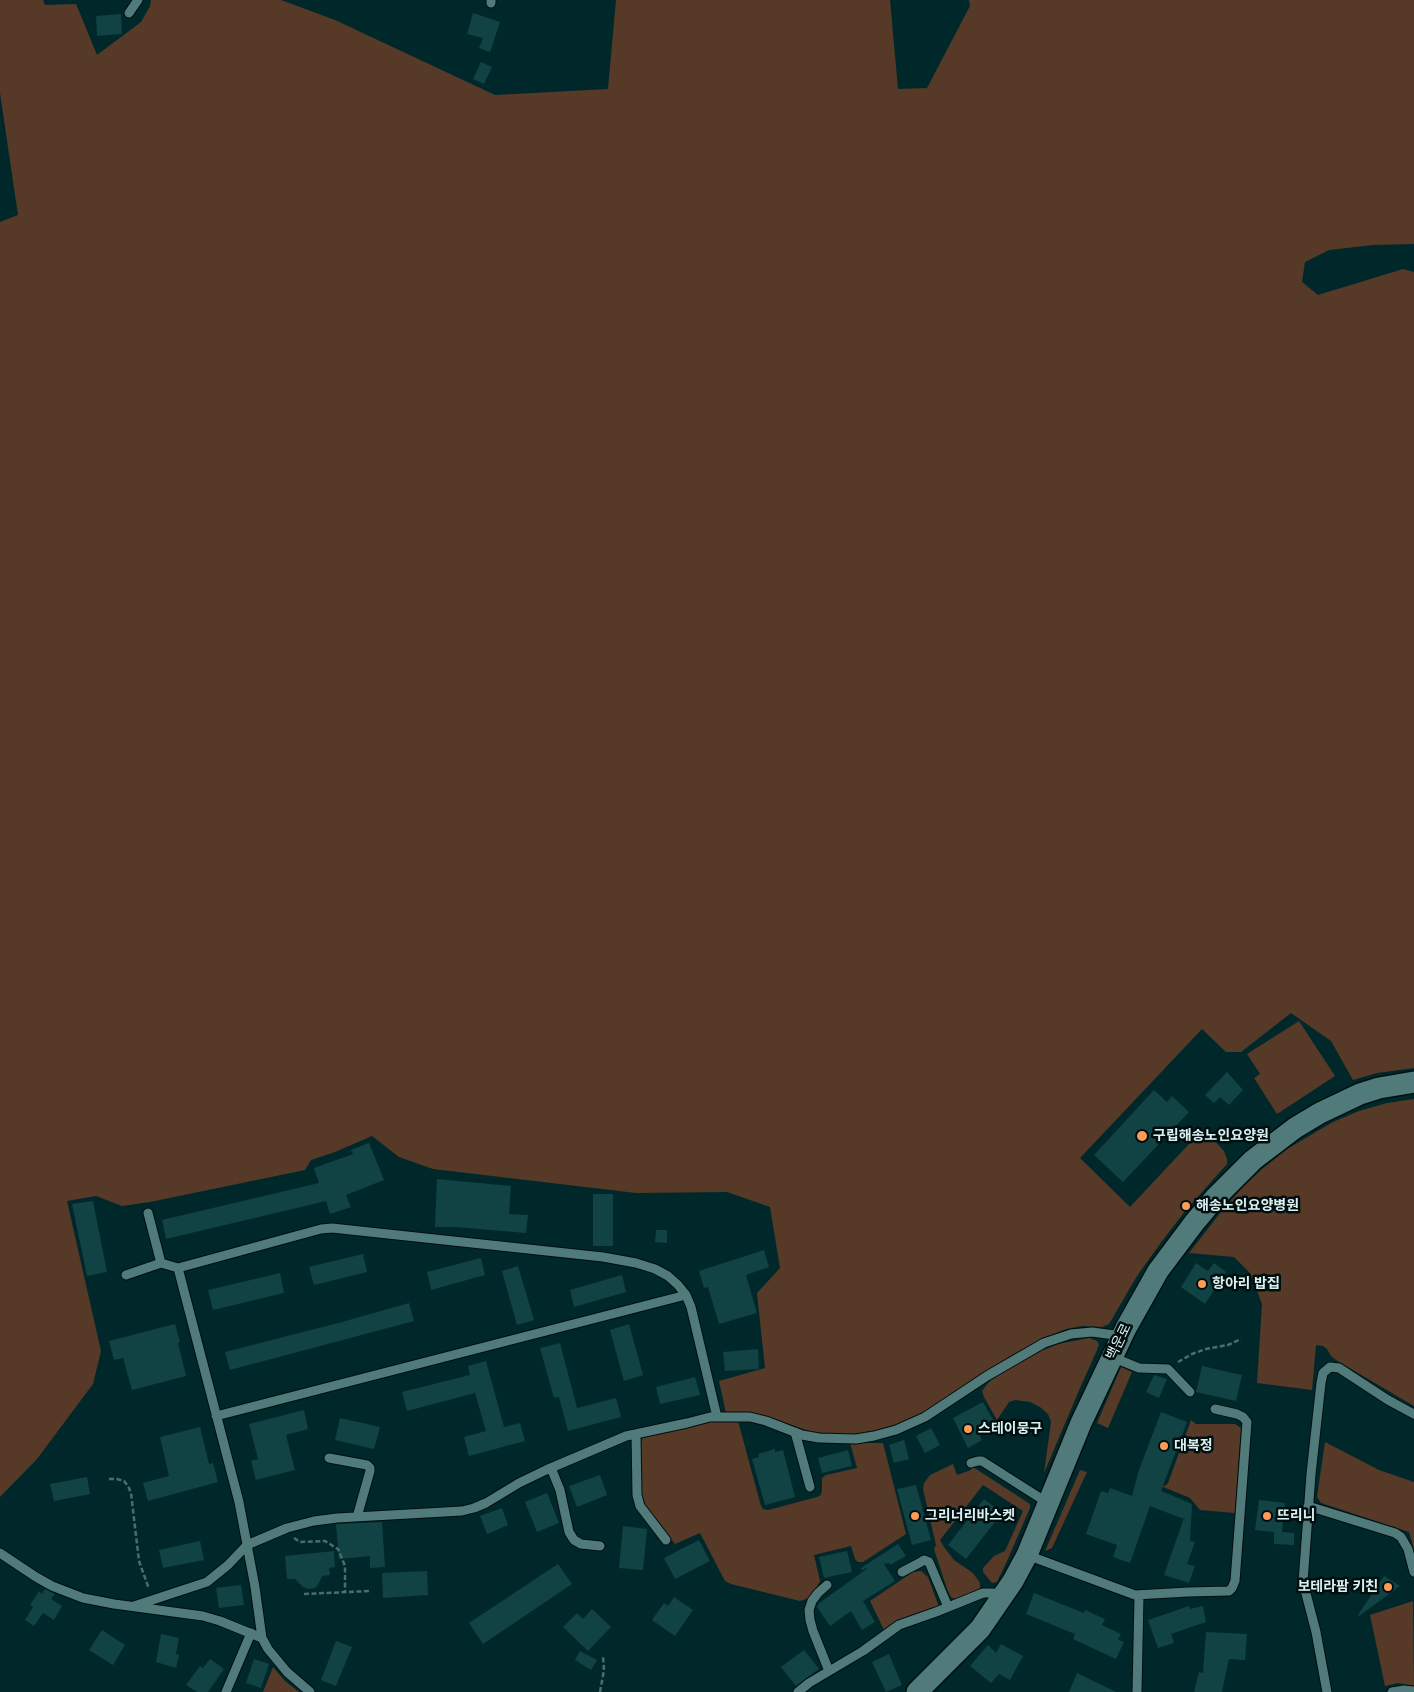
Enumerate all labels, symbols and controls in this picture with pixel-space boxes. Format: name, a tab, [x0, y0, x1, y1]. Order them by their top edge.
place label: 구립해송노인요양원	[1153, 1128, 1269, 1144]
marker: 구립해송노인요양원	[1135, 1129, 1149, 1143]
place label: 해송노인요양병원	[1196, 1198, 1299, 1214]
marker: 해송노인요양병원	[1180, 1200, 1192, 1212]
place label: 항아리 밥집	[1212, 1276, 1280, 1292]
marker: 항아리 밥집	[1196, 1278, 1208, 1290]
street label: 백운로	[1103, 1321, 1135, 1363]
place label: 스테이뭉구	[978, 1421, 1042, 1437]
marker: 스테이뭉구	[962, 1423, 974, 1435]
place label: 대복정	[1174, 1438, 1213, 1454]
marker: 대복정	[1158, 1440, 1170, 1452]
place label: 그리너리바스켓	[925, 1508, 1015, 1524]
place label: 뜨리니	[1277, 1508, 1316, 1524]
marker: 그리너리바스켓	[909, 1510, 921, 1522]
marker: 뜨리니	[1261, 1510, 1273, 1522]
place label: 보테라팜 키친	[1297, 1579, 1378, 1595]
marker: 보테라팜 키친	[1382, 1581, 1394, 1593]

